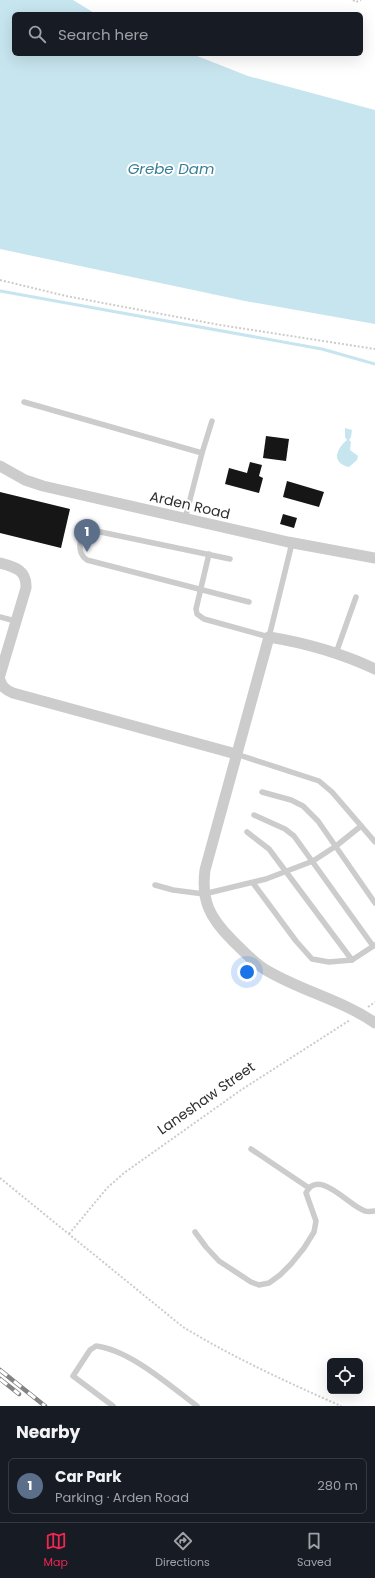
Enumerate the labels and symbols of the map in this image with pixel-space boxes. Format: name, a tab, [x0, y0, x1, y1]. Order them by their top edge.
water label: Grebe Dam	[128, 158, 214, 179]
street label: Arden Road	[148, 486, 232, 524]
pin: 1	[74, 519, 100, 552]
your location	[237, 962, 257, 982]
street label: Laneshaw Street	[153, 1057, 259, 1139]

